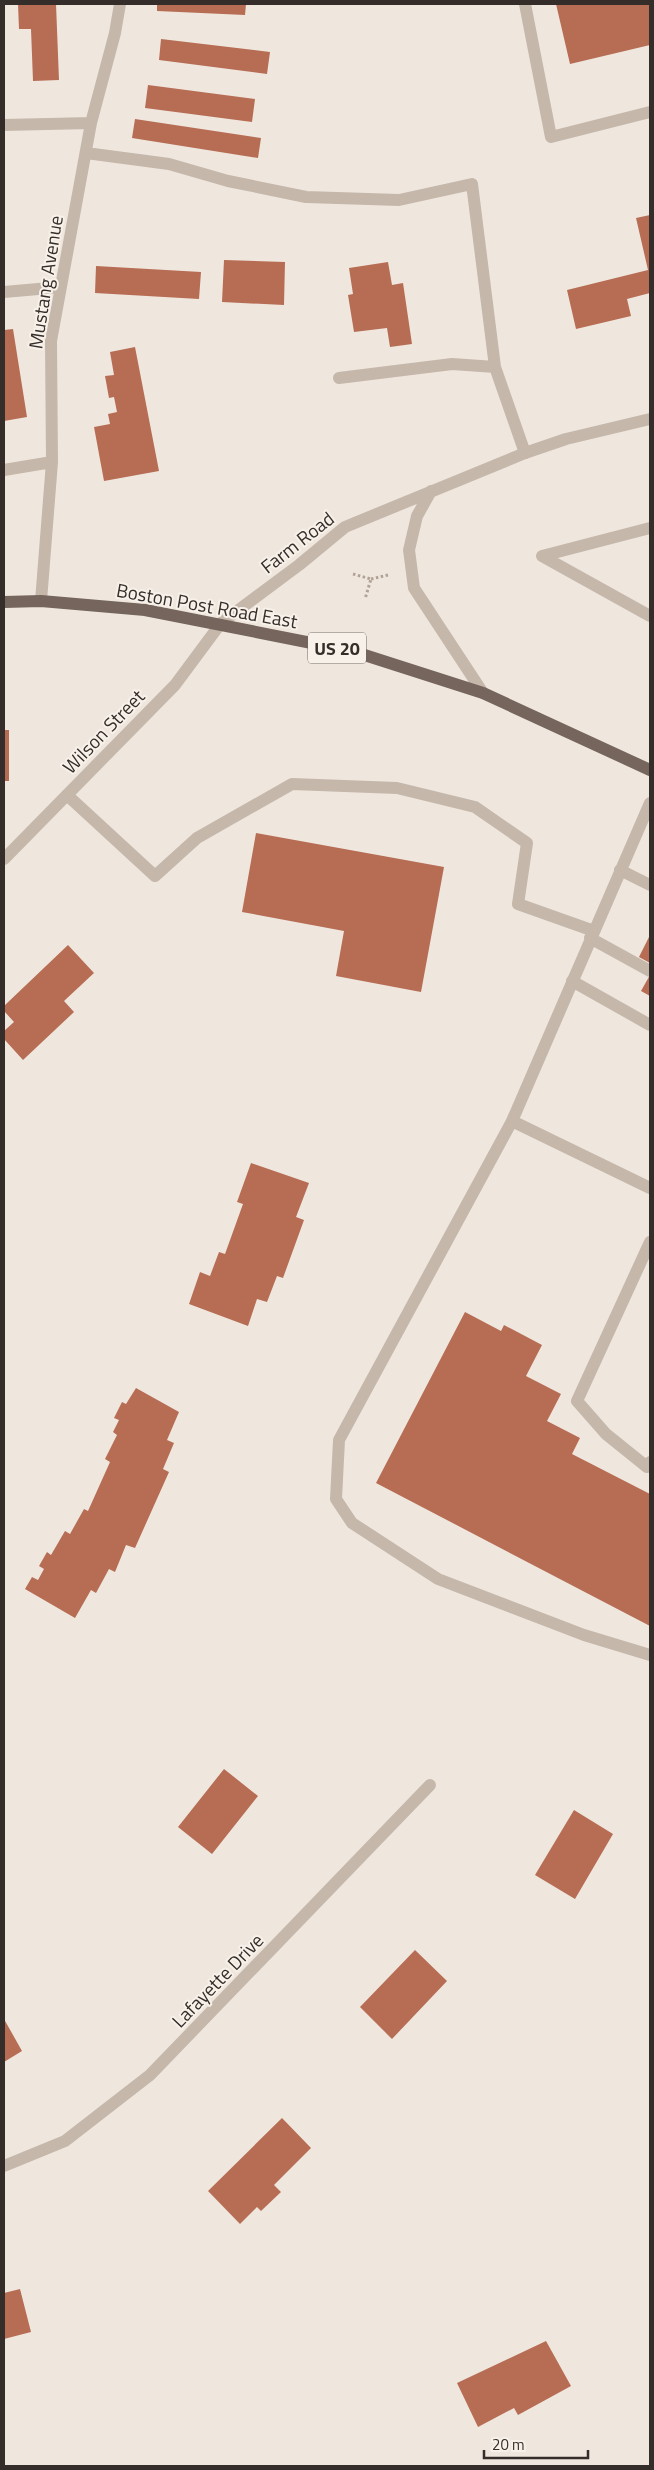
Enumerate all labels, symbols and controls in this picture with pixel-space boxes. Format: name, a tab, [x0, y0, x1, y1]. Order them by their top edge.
street label: Mustang Avenue	[20, 213, 70, 351]
street label: Farm Road	[254, 504, 340, 580]
street label: Boston Post Road East	[114, 575, 300, 635]
road number: US 20	[308, 632, 366, 664]
street label: Wilson Street	[55, 682, 151, 780]
street label: Lafayette Drive	[164, 1926, 270, 2034]
scale bar	[484, 2428, 588, 2460]
text: 20 m	[492, 2433, 525, 2456]

